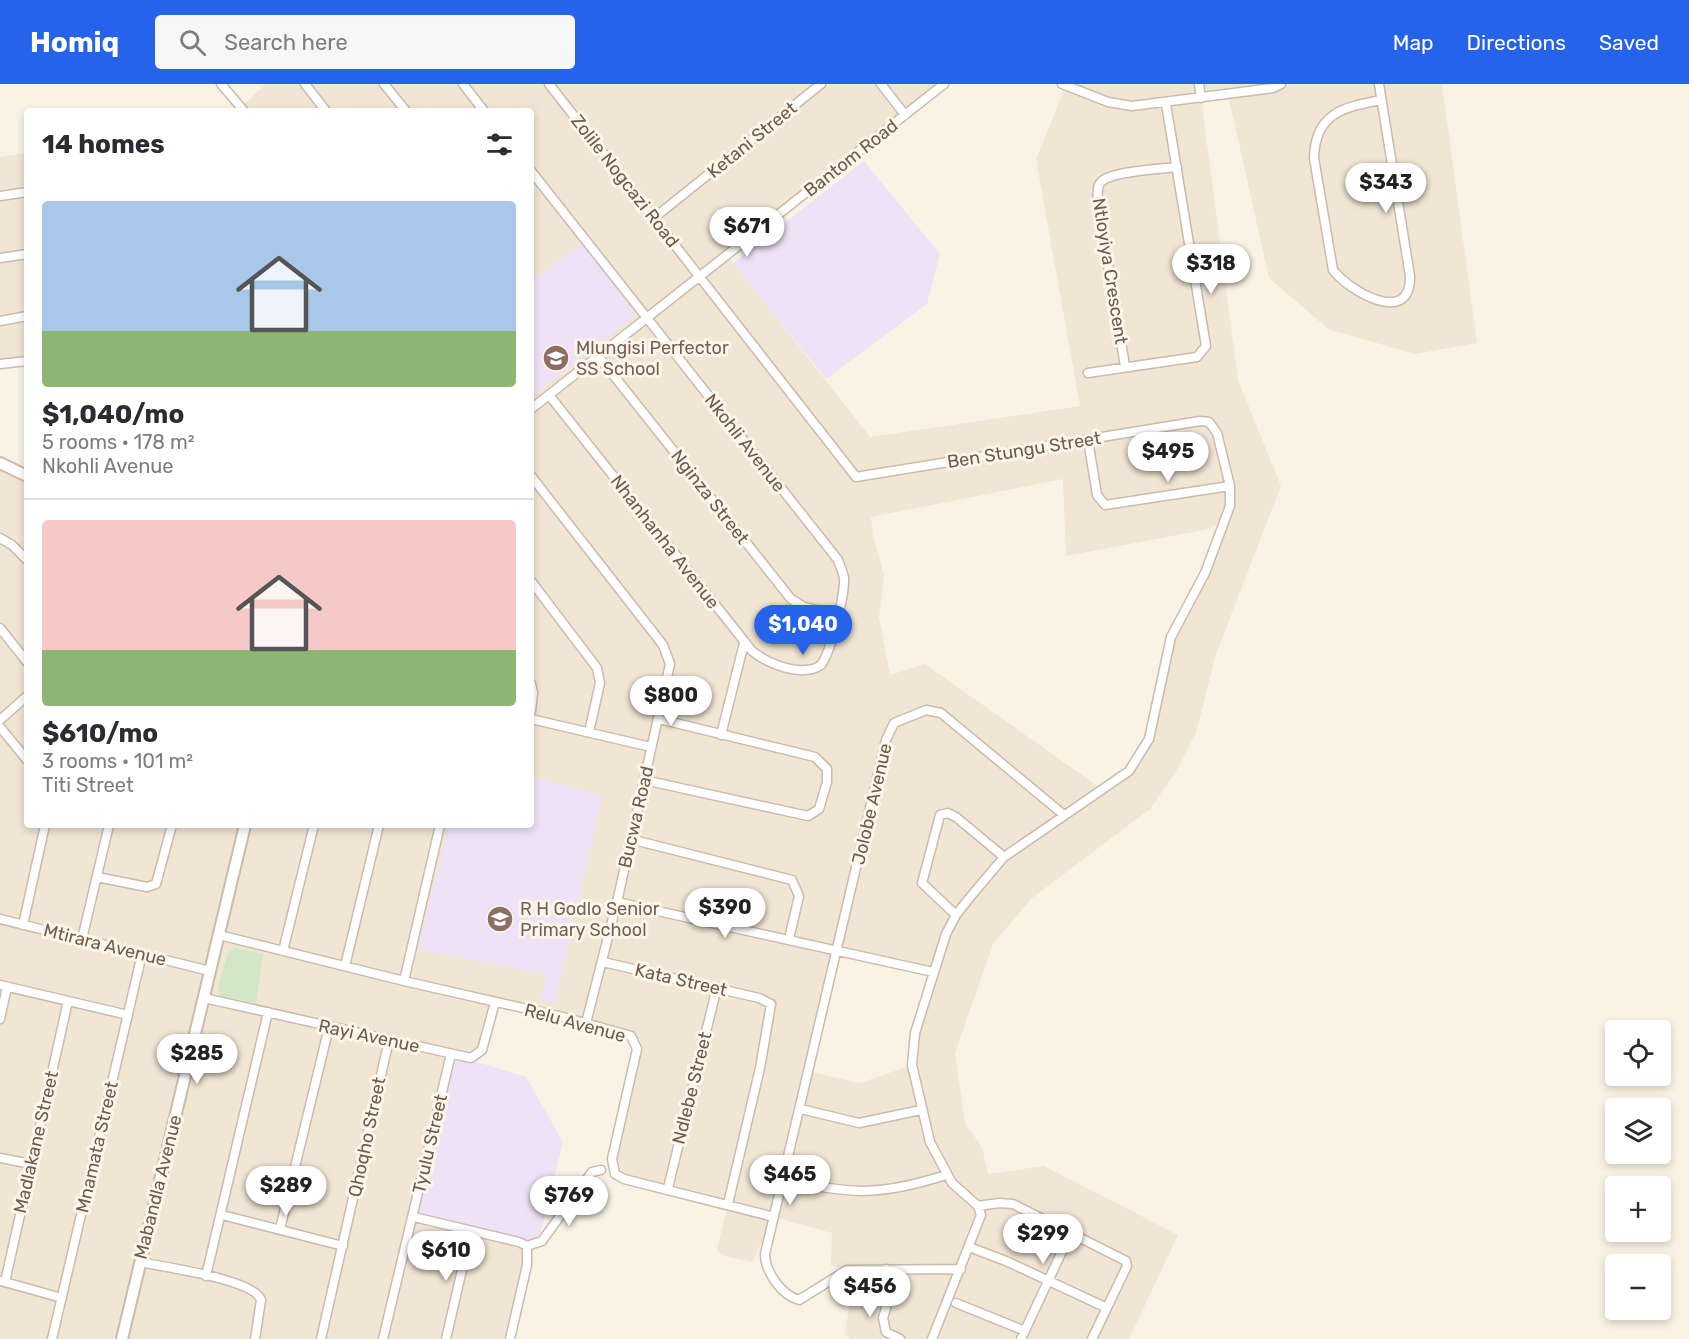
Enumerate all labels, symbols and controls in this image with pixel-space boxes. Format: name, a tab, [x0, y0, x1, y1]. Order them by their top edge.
search box	[155, 15, 575, 69]
text: Homiq	[30, 26, 119, 59]
icon: search	[176, 26, 209, 59]
text: Search here	[224, 29, 348, 56]
text: Map	[1393, 30, 1434, 55]
text: Directions	[1467, 30, 1566, 55]
text: Saved	[1599, 30, 1659, 55]
street label: Ketani Street	[703, 97, 801, 183]
street label: Zolile Nogcazi Road	[566, 110, 684, 252]
street label: Bantom Road	[800, 114, 902, 202]
icon: filters	[483, 128, 516, 161]
text: 14 homes	[42, 129, 165, 160]
pin: $343	[1350, 163, 1422, 214]
text: $343	[1359, 170, 1413, 194]
street label: Ntloyiya Crescent	[1088, 196, 1132, 346]
pin: $671	[711, 207, 783, 258]
text: $671	[723, 214, 771, 238]
icon: home	[225, 240, 333, 348]
pin: $318	[1175, 244, 1247, 295]
text: $318	[1186, 251, 1236, 275]
place label: Mlungisi Perfector SS School	[576, 337, 729, 380]
school or university icon: Mlungisi Perfector SS School	[541, 343, 571, 373]
street label: Nkohli Avenue	[700, 390, 790, 496]
text: $1,040/mo	[42, 399, 184, 430]
street label: Ben Stungu Street	[946, 427, 1102, 473]
text: 5 rooms · 178 m²	[42, 430, 195, 454]
pin: $495	[1132, 432, 1204, 483]
text: $495	[1142, 439, 1194, 463]
street label: Nginza Street	[666, 445, 754, 549]
text: Nkohli Avenue	[42, 454, 174, 478]
street label: Nhanhanha Avenue	[606, 471, 724, 613]
icon: home	[225, 559, 333, 667]
pin: $1,040	[754, 605, 852, 656]
text: $1,040	[768, 612, 838, 636]
pin: $800	[635, 676, 707, 727]
text: $800	[644, 683, 698, 707]
text: $610/mo	[42, 718, 158, 749]
street label: Jolobe Avenue	[847, 741, 897, 867]
text: 3 rooms · 101 m²	[42, 749, 193, 773]
street label: Bucwa Road	[614, 764, 658, 870]
text: Titi Street	[42, 773, 134, 797]
pin: $390	[689, 888, 761, 939]
text: $390	[699, 895, 751, 919]
place label: R H Godlo Senior Primary School	[520, 898, 660, 941]
school or university icon: R H Godlo Senior Primary School	[485, 904, 515, 934]
street label: Mtirara Avenue	[41, 919, 169, 971]
street label: Kata Street	[633, 959, 729, 1001]
street label: Relu Avenue	[522, 999, 628, 1047]
street label: Rayi Avenue	[316, 1015, 422, 1057]
map controls	[1605, 1020, 1671, 1320]
button: locate	[1605, 1020, 1671, 1086]
street label: Ndlebe Street	[667, 1030, 717, 1146]
pin: $285	[161, 1034, 233, 1085]
text: $285	[171, 1041, 223, 1065]
street label: Madlakane Street	[9, 1069, 63, 1215]
street label: Qhoqho Street	[344, 1075, 390, 1199]
street label: Mnamata Street	[71, 1079, 123, 1215]
street label: Tyulu Street	[408, 1092, 452, 1196]
button: layers	[1605, 1098, 1671, 1164]
street label: Mabandla Avenue	[129, 1113, 187, 1261]
pin: $465	[754, 1155, 826, 1206]
text: $465	[764, 1162, 816, 1186]
pin: $289	[250, 1166, 322, 1217]
text: $289	[260, 1173, 312, 1197]
pin: $769	[533, 1176, 605, 1227]
button: +	[1605, 1176, 1671, 1242]
text: $769	[544, 1183, 594, 1207]
pin: $299	[1007, 1214, 1079, 1265]
text: $299	[1017, 1221, 1069, 1245]
pin: $610	[410, 1231, 482, 1282]
text: $610	[421, 1238, 471, 1262]
button: −	[1605, 1254, 1671, 1320]
pin: $456	[834, 1267, 906, 1318]
text: $456	[844, 1274, 896, 1298]

